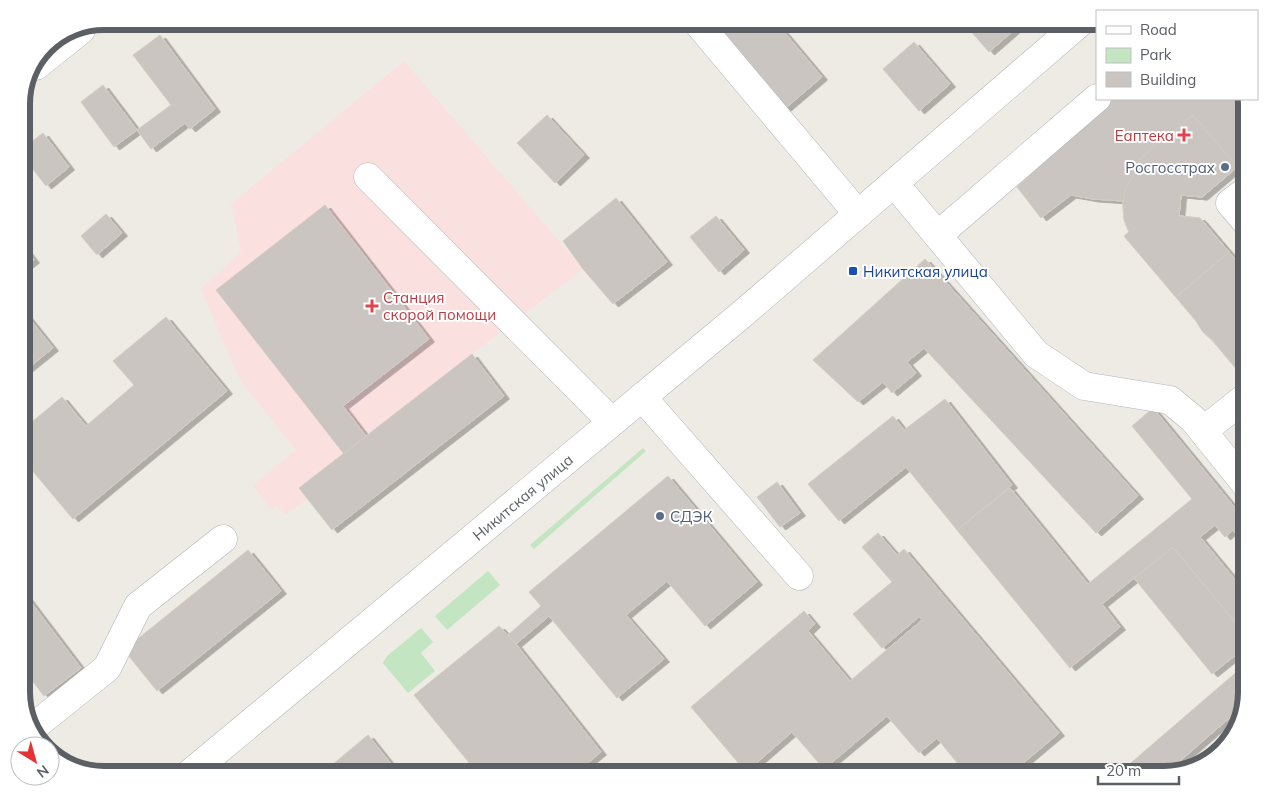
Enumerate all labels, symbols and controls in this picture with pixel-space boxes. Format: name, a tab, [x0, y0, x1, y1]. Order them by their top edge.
legend	[1096, 10, 1258, 100]
text: Road	[1140, 20, 1177, 39]
text: Park	[1140, 45, 1172, 64]
text: Building	[1140, 70, 1196, 89]
place label: Еаптека	[1115, 126, 1174, 145]
marker: Еаптека	[1178, 129, 1190, 141]
place label: Росгосстрах	[1125, 158, 1215, 177]
marker: Росгосстрах	[1219, 161, 1231, 173]
place label: Никитская улица	[863, 262, 988, 281]
marker: Никитская улица	[847, 265, 859, 277]
place label: Станция скорой помощи	[383, 288, 496, 324]
marker: Станция скорой помощи	[365, 299, 379, 313]
street label: Никитская улица	[468, 450, 577, 544]
place label: СДЭК	[670, 507, 713, 526]
marker: СДЭК	[654, 510, 666, 522]
north arrow	[10, 736, 60, 786]
scale bar	[1098, 754, 1179, 786]
text: N	[33, 761, 52, 782]
text: 20 m	[1106, 761, 1141, 780]

